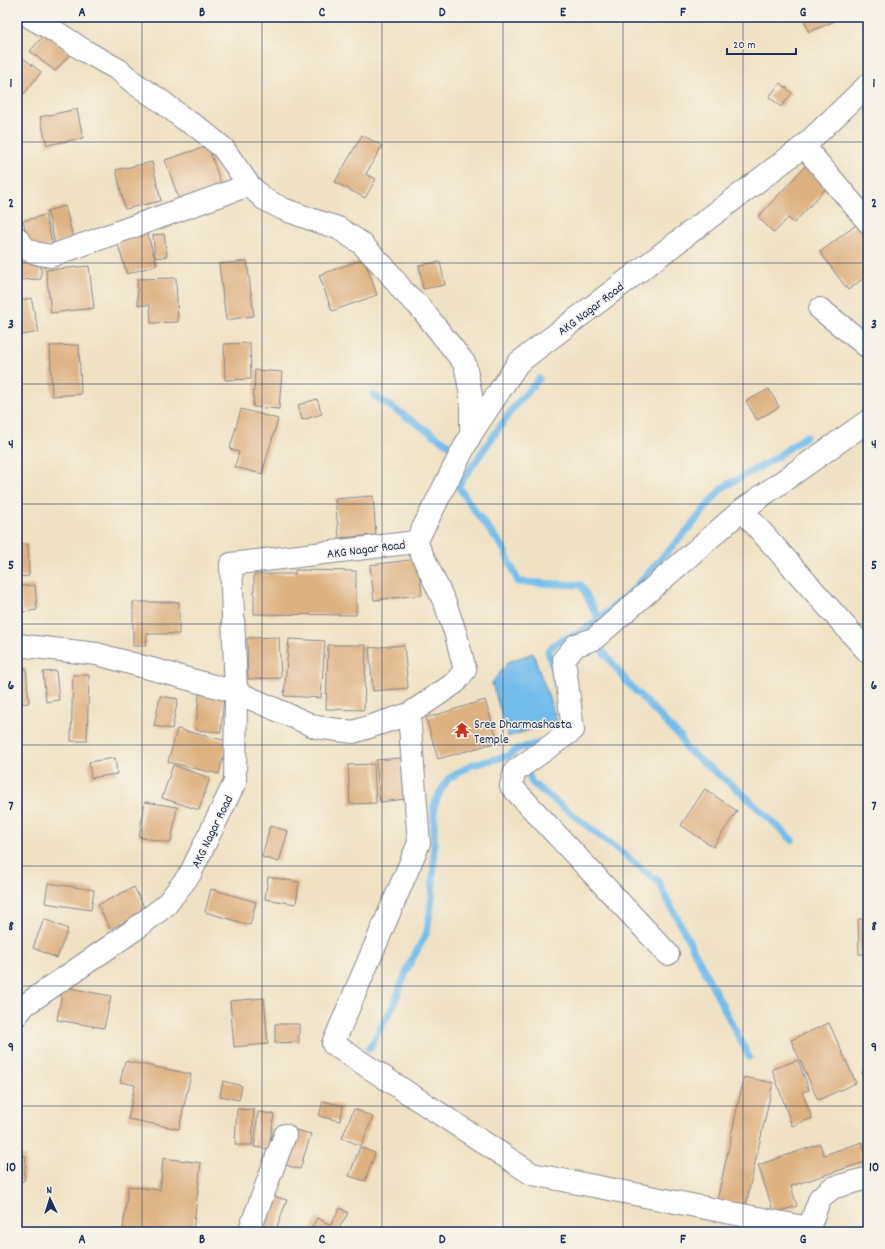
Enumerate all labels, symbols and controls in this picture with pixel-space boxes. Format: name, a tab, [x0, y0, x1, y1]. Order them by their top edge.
text: A	[78, 4, 86, 23]
text: B	[199, 4, 205, 23]
text: C	[319, 4, 326, 23]
text: D	[439, 4, 446, 23]
text: E	[560, 4, 567, 23]
text: F	[680, 4, 686, 23]
text: G	[800, 4, 807, 23]
scale bar	[727, 30, 796, 56]
text: 20 m	[733, 37, 756, 54]
text: 1	[10, 75, 13, 94]
text: 1	[873, 75, 876, 94]
text: 2	[8, 195, 14, 214]
text: 2	[871, 195, 877, 214]
street label: AKG Nagar Road	[554, 279, 629, 341]
text: 3	[8, 316, 14, 335]
text: 3	[871, 316, 877, 335]
text: 4	[8, 436, 14, 455]
text: 4	[871, 436, 877, 455]
street label: AKG Nagar Road	[326, 536, 407, 565]
text: 5	[8, 557, 14, 576]
text: 5	[871, 557, 877, 576]
text: 6	[8, 677, 15, 696]
text: 6	[871, 677, 878, 696]
place label: Sree Dharmashasta Temple	[474, 716, 572, 750]
temple icon: Sree Dharmashasta Temple	[453, 721, 471, 739]
street label: AKG Nagar Road	[187, 792, 239, 872]
text: 7	[9, 798, 14, 817]
text: 7	[872, 798, 877, 817]
text: 8	[8, 918, 14, 937]
text: 8	[871, 918, 877, 937]
text: 9	[8, 1039, 14, 1058]
text: 9	[871, 1039, 877, 1058]
text: 10	[6, 1159, 16, 1178]
text: 10	[869, 1159, 879, 1178]
north arrow	[30, 1179, 70, 1219]
text: N	[46, 1183, 53, 1199]
text: A	[78, 1231, 86, 1249]
text: B	[199, 1231, 205, 1249]
text: C	[319, 1231, 326, 1249]
text: D	[439, 1231, 446, 1249]
text: E	[560, 1231, 567, 1249]
text: F	[680, 1231, 686, 1249]
text: G	[800, 1231, 807, 1249]

